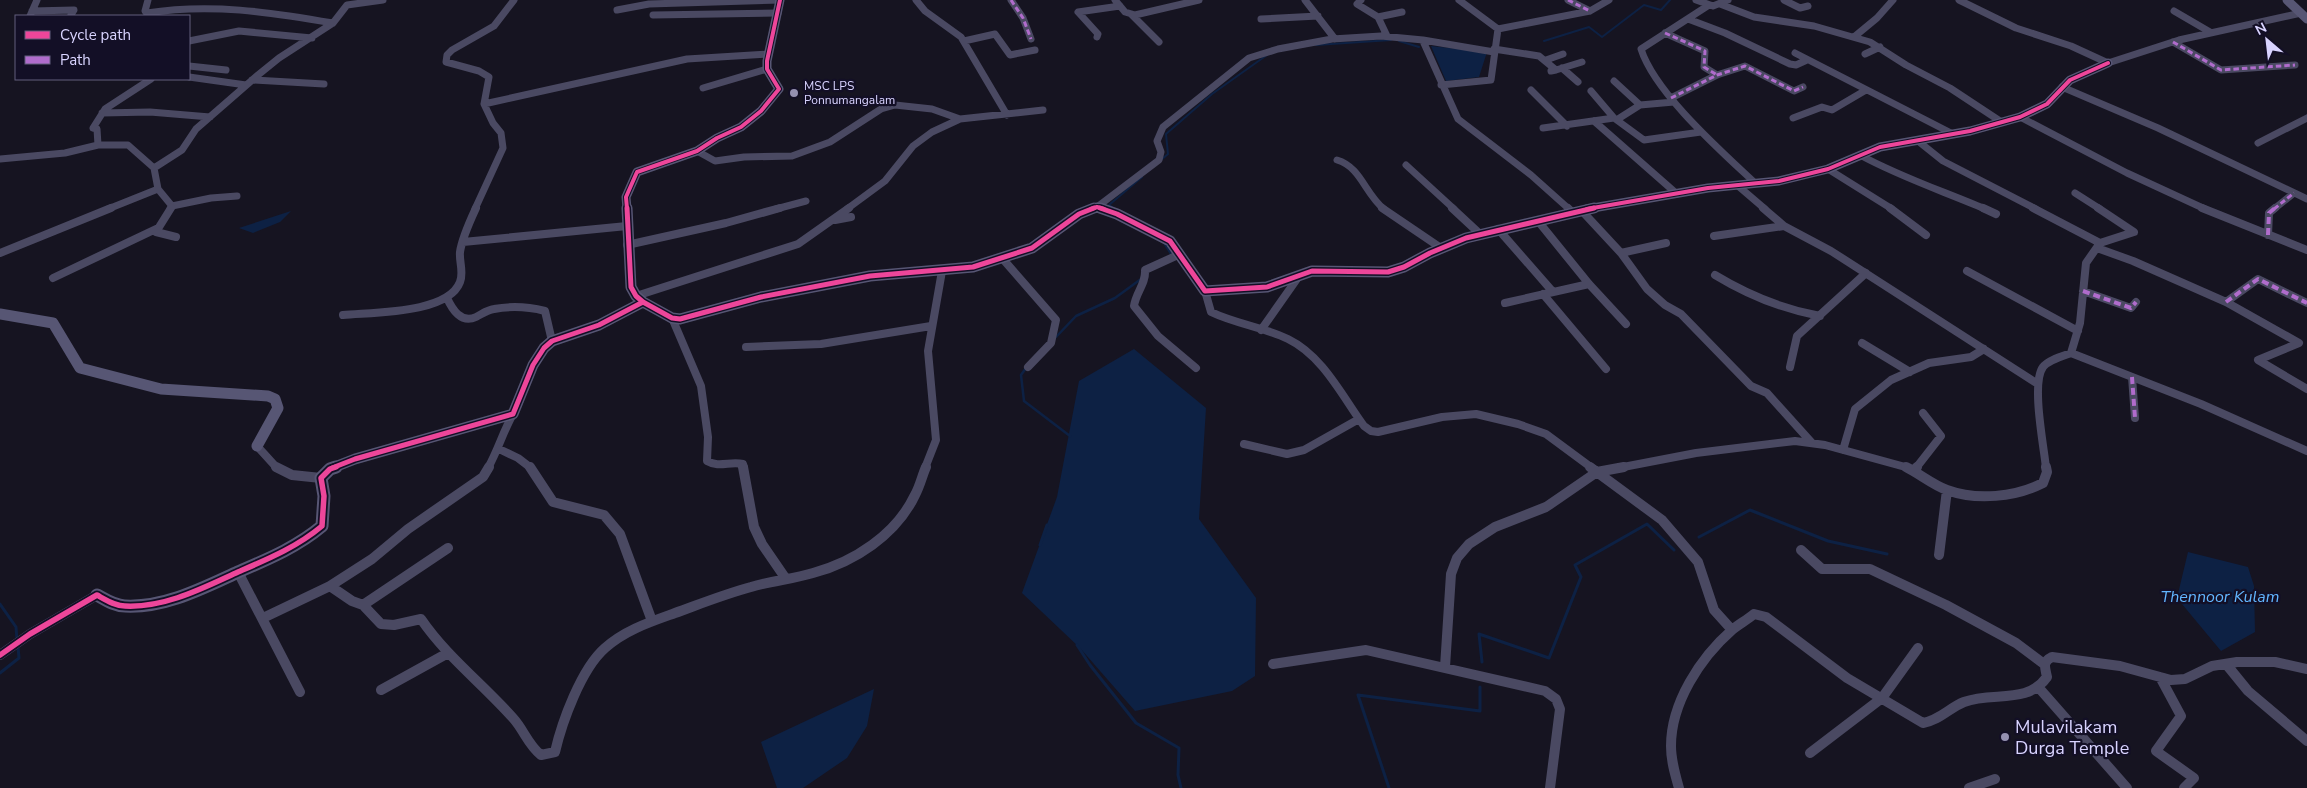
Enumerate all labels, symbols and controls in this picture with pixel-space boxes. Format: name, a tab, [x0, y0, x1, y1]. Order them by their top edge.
legend	[15, 15, 190, 80]
north arrow	[2242, 15, 2292, 65]
text: N	[2252, 18, 2270, 40]
text: Cycle path	[60, 25, 131, 45]
text: Path	[60, 50, 91, 70]
place label: MSC LPS Ponnumangalam	[804, 78, 895, 108]
marker: MSC LPS Ponnumangalam	[788, 87, 800, 99]
water label: Thennoor Kulam	[2161, 586, 2279, 608]
place label: Mulavilakam Durga Temple	[2015, 715, 2129, 760]
marker: Mulavilakam Durga Temple	[1999, 731, 2011, 743]

